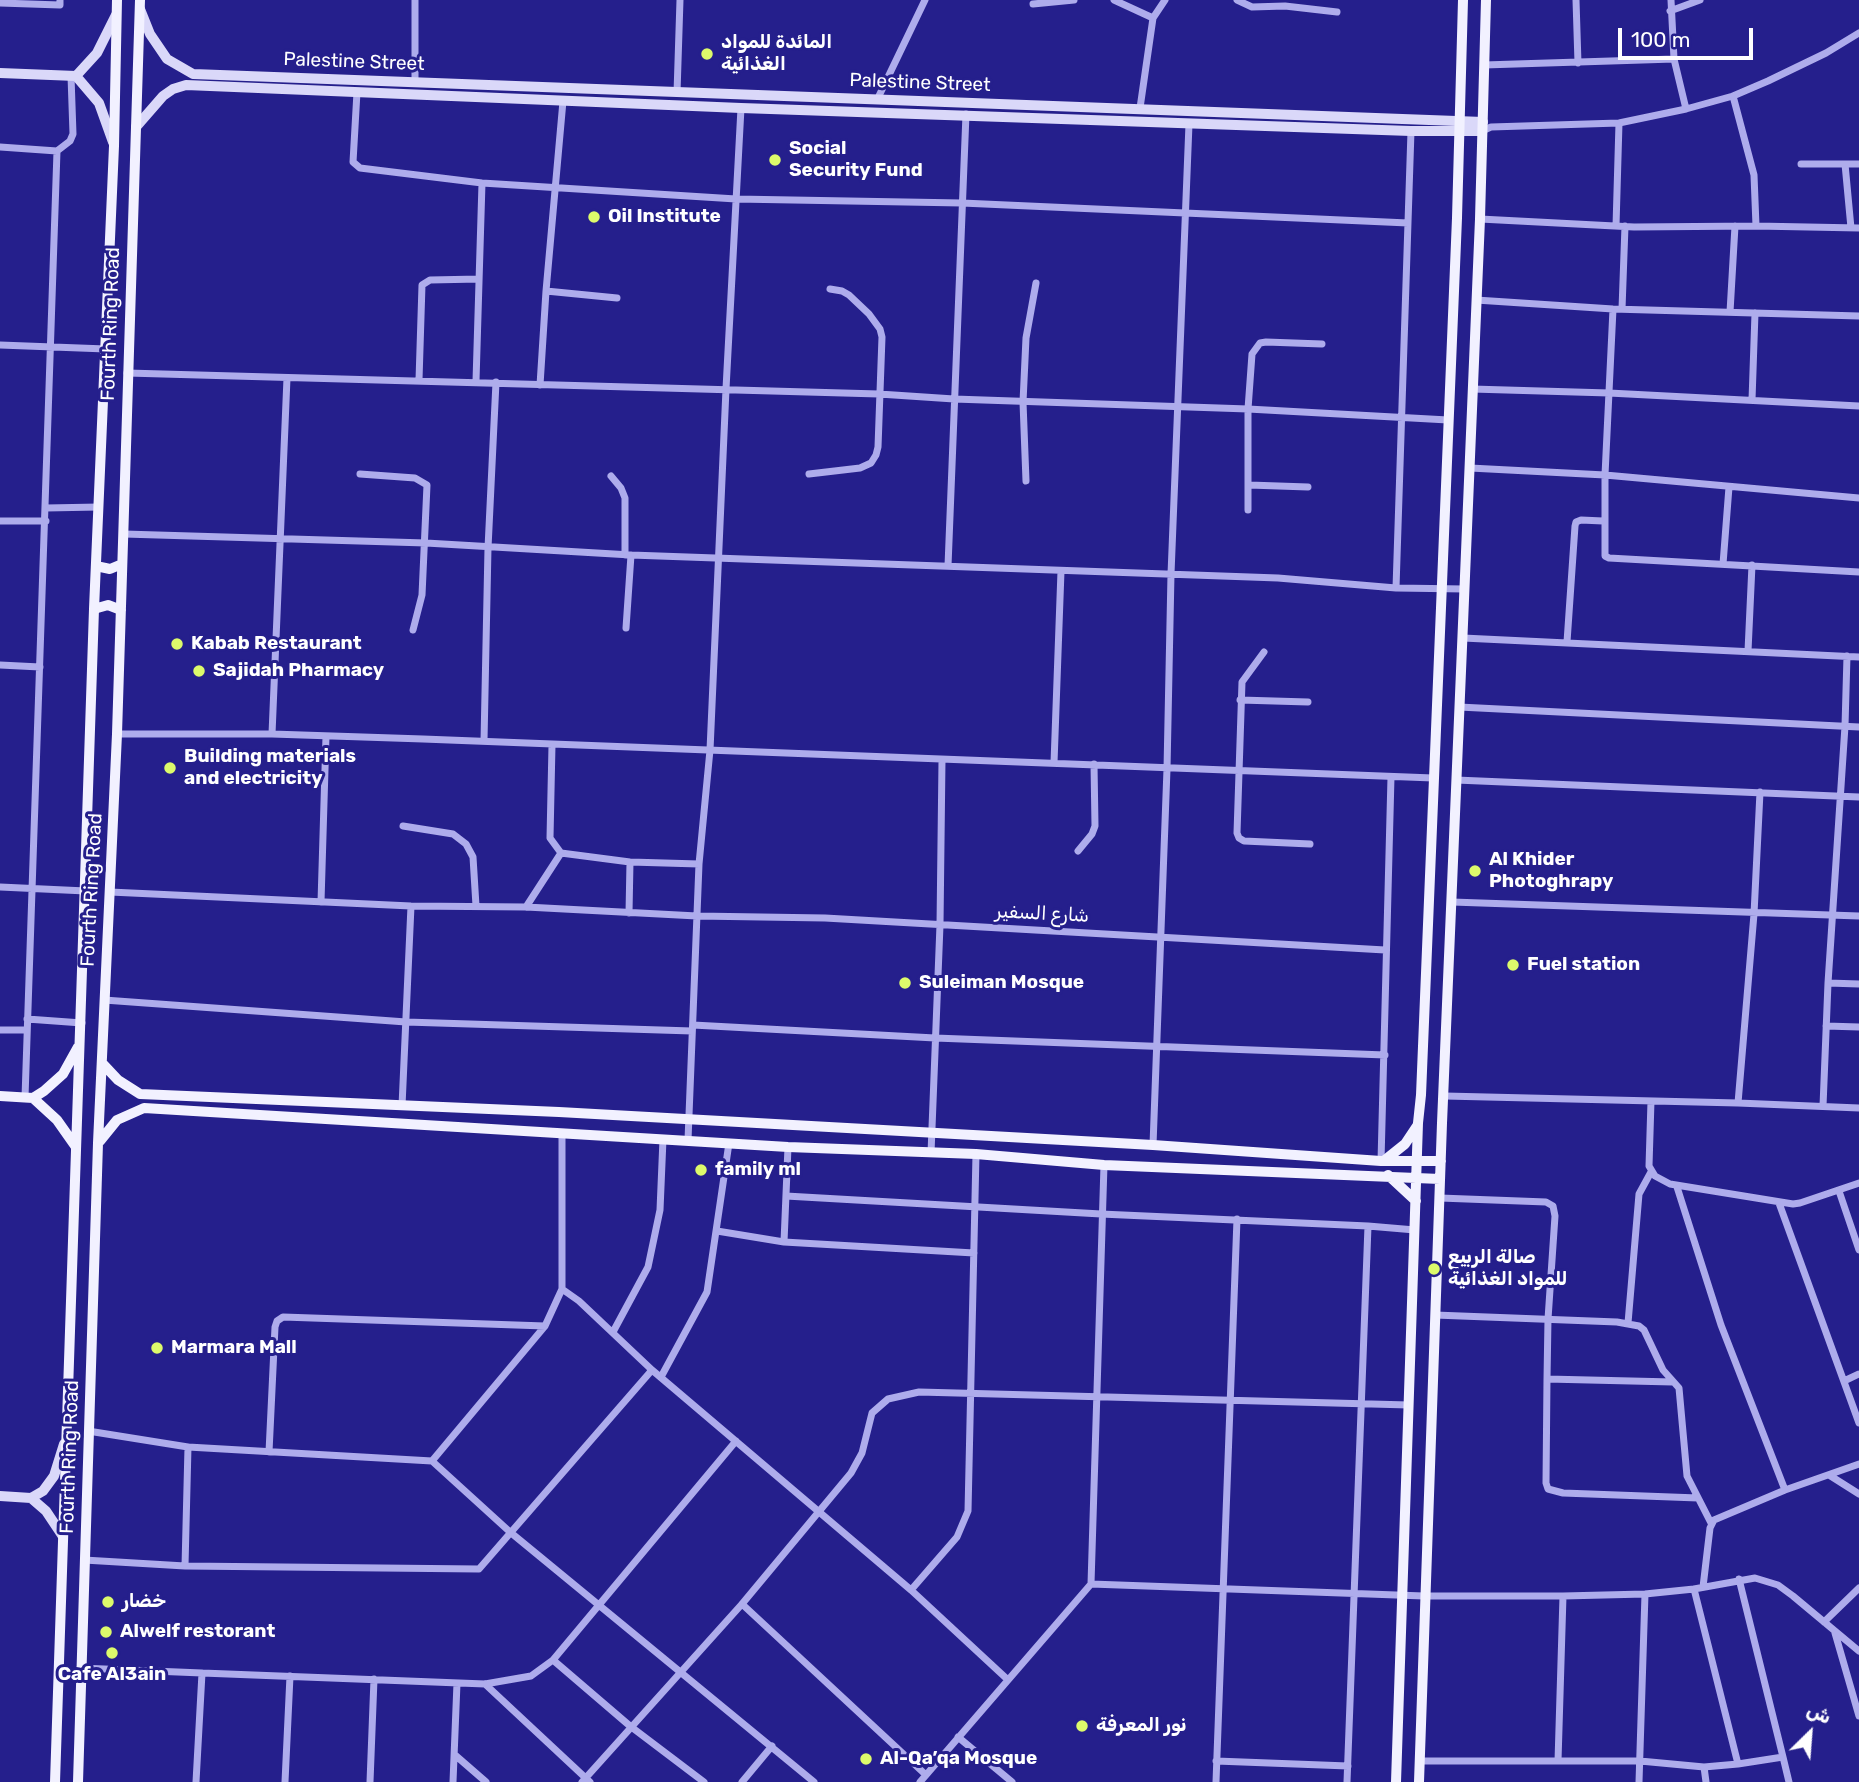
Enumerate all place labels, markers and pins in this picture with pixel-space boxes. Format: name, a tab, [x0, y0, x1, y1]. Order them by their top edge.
place label: المائدة للمواد الغذائية	[721, 32, 832, 76]
marker: المائدة للمواد الغذائية	[699, 46, 715, 62]
place label: Social Security Fund	[789, 138, 923, 182]
marker: Social Security Fund	[767, 152, 783, 168]
place label: Oil Institute	[608, 206, 721, 228]
marker: Oil Institute	[586, 209, 602, 225]
place label: Kabab Restaurant	[191, 633, 362, 655]
marker: Kabab Restaurant	[169, 636, 185, 652]
place label: Sajidah Pharmacy	[213, 660, 384, 682]
marker: Sajidah Pharmacy	[191, 663, 207, 679]
place label: Building materials and electricity	[184, 746, 356, 790]
marker: Building materials and electricity	[162, 760, 178, 776]
place label: Al Khider Photoghrapy	[1489, 849, 1613, 893]
marker: Al Khider Photoghrapy	[1467, 863, 1483, 879]
place label: Fuel station	[1527, 954, 1640, 976]
marker: Fuel station	[1505, 957, 1521, 973]
place label: Suleiman Mosque	[919, 972, 1084, 994]
marker: Suleiman Mosque	[897, 975, 913, 991]
place label: family ml	[715, 1159, 801, 1181]
marker: family ml	[693, 1162, 709, 1178]
place label: صالة الربيع للمواد الغذائية	[1448, 1247, 1567, 1291]
marker: صالة الربيع للمواد الغذائية	[1426, 1261, 1442, 1277]
place label: Marmara Mall	[171, 1337, 297, 1359]
marker: Marmara Mall	[149, 1340, 165, 1356]
place label: خضار	[122, 1591, 166, 1613]
marker: خضار	[100, 1594, 116, 1610]
place label: Alwelf restorant	[120, 1621, 275, 1643]
marker: Alwelf restorant	[98, 1624, 114, 1640]
marker: Cafe Al3ain	[104, 1645, 120, 1661]
place label: Cafe Al3ain	[58, 1664, 166, 1686]
place label: نور المعرفة	[1096, 1715, 1187, 1737]
marker: نور المعرفة	[1074, 1718, 1090, 1734]
place label: Al-Qa’qa Mosque	[880, 1748, 1037, 1770]
marker: Al-Qa’qa Mosque	[858, 1751, 874, 1767]

